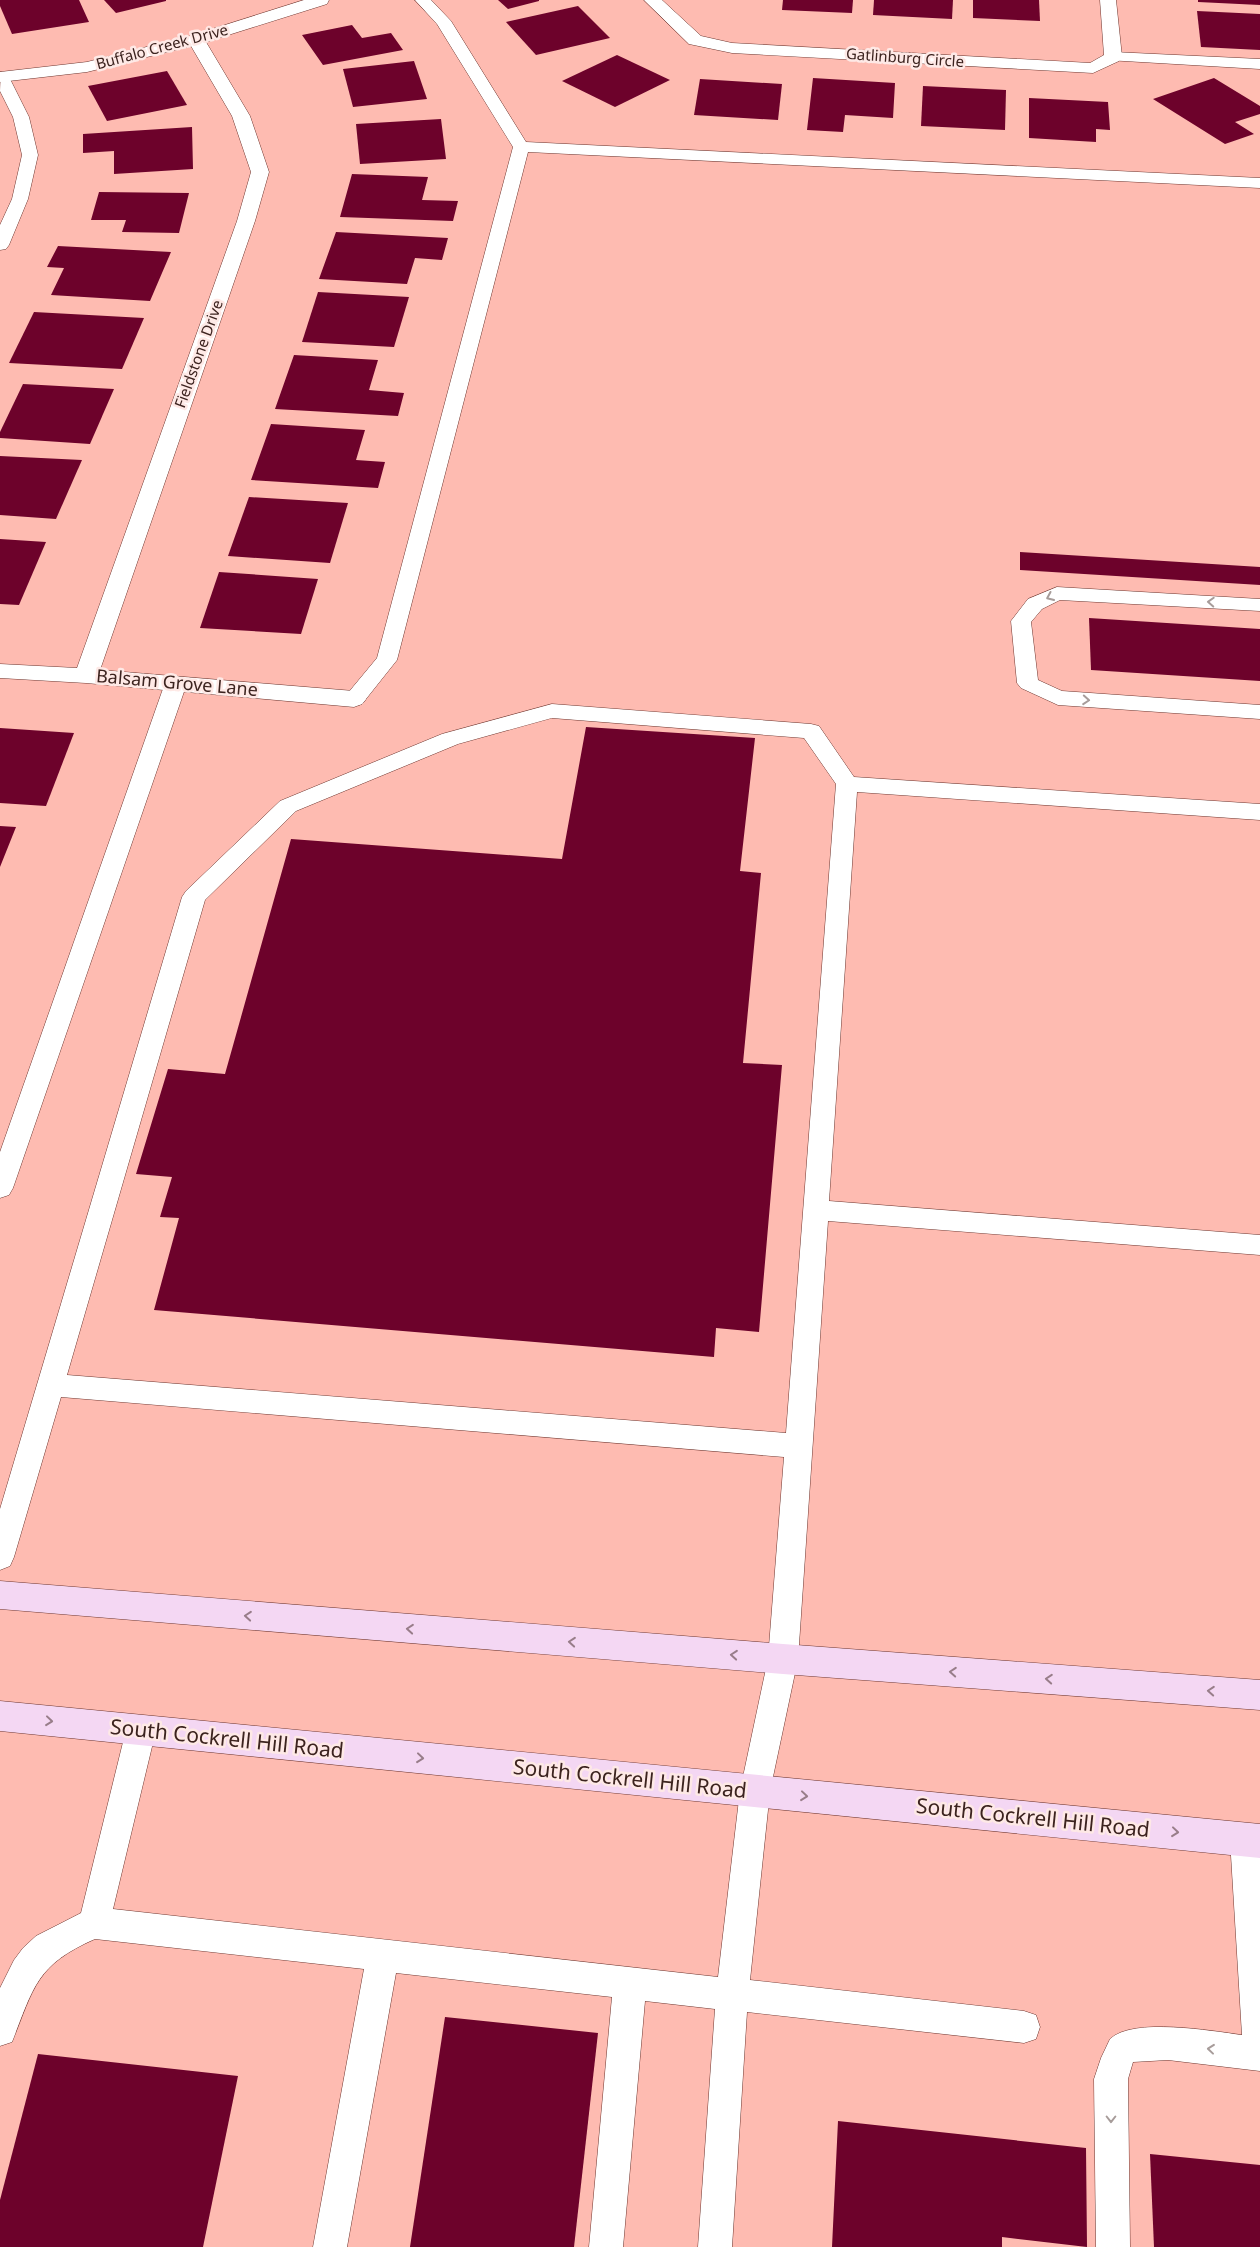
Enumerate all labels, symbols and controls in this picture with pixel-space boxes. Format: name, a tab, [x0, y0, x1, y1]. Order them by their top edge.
street label: Buffalo Creek Drive	[94, 19, 230, 73]
street label: Gatlinburg Circle	[845, 43, 965, 71]
street label: Fieldstone Drive	[169, 297, 227, 410]
one-way arrow	[1046, 590, 1055, 601]
one-way arrow	[1207, 596, 1215, 607]
street label: Balsam Grove Lane	[95, 663, 259, 701]
one-way arrow	[1083, 694, 1091, 705]
one-way arrow	[244, 1610, 252, 1621]
one-way arrow	[406, 1624, 414, 1635]
one-way arrow	[568, 1637, 576, 1648]
one-way arrow	[730, 1650, 738, 1661]
one-way arrow	[949, 1666, 957, 1677]
one-way arrow	[1045, 1673, 1053, 1684]
one-way arrow	[1207, 1686, 1215, 1697]
street label: South Cockrell Hill Road	[109, 1712, 345, 1764]
one-way arrow	[45, 1715, 53, 1726]
one-way arrow	[416, 1752, 424, 1763]
street label: South Cockrell Hill Road	[512, 1752, 748, 1804]
one-way arrow	[800, 1790, 808, 1801]
street label: South Cockrell Hill Road	[915, 1791, 1151, 1843]
one-way arrow	[1171, 1826, 1179, 1837]
one-way arrow	[1207, 2044, 1215, 2055]
one-way arrow	[1106, 2116, 1116, 2124]

